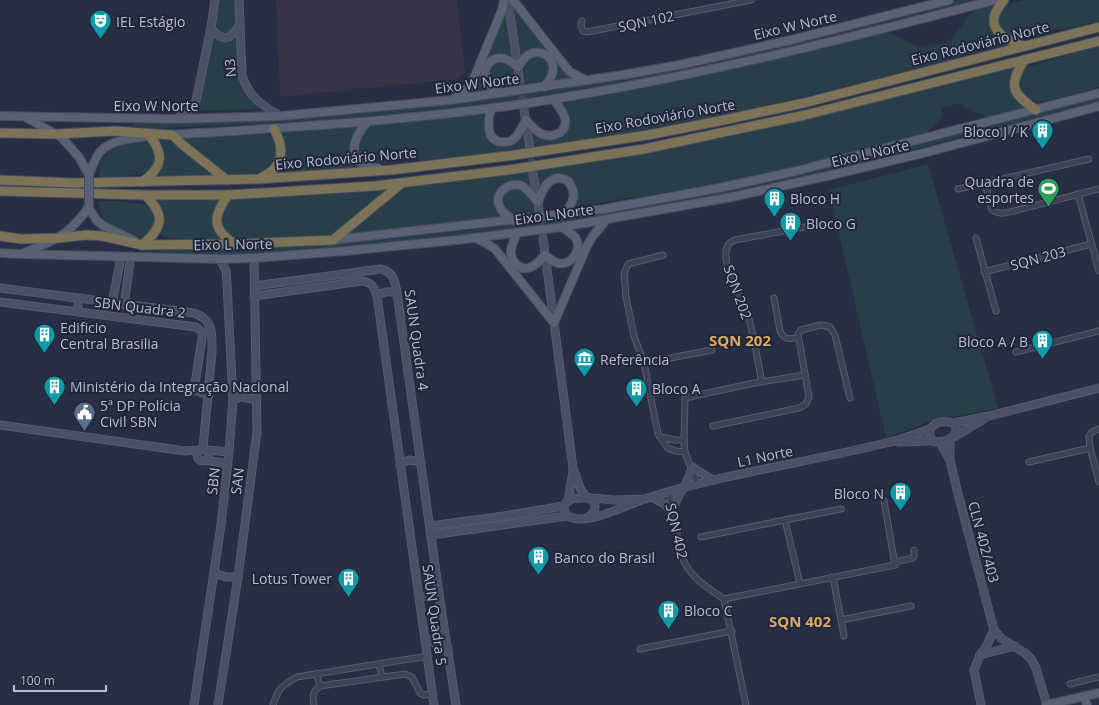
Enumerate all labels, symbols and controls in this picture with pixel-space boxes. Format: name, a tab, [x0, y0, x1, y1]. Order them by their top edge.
street label: SQN 102	[616, 6, 676, 36]
street label: Eixo W Norte	[752, 6, 839, 44]
theatre icon: IEL Estágio	[87, 8, 113, 41]
place label: IEL Estágio	[116, 12, 185, 31]
street label: Eixo Rodoviário Norte	[909, 17, 1051, 69]
street label: N3	[220, 58, 240, 78]
street label: Eixo W Norte	[434, 68, 520, 98]
street label: Eixo Rodoviário Norte	[593, 94, 737, 138]
street label: Eixo W Norte	[114, 96, 199, 115]
building icon: Bloco J / K	[1030, 118, 1056, 151]
place label: Bloco J / K	[963, 122, 1028, 141]
street label: Eixo L Norte	[829, 135, 911, 171]
street label: Eixo Rodoviário Norte	[274, 142, 418, 174]
place label: Quadra de esportes	[965, 172, 1034, 207]
sports icon: Quadra de esportes	[1036, 176, 1062, 209]
building icon: Bloco H	[762, 185, 788, 218]
place label: Bloco H	[790, 189, 840, 208]
street label: Eixo L Norte	[513, 199, 595, 229]
building icon: Bloco G	[778, 210, 804, 243]
place label: Bloco G	[806, 214, 856, 233]
street label: Eixo L Norte	[193, 234, 273, 254]
street label: SQN 203	[1008, 241, 1068, 275]
street label: SQN 202	[719, 262, 757, 322]
street label: SAUN Quadra 4	[401, 288, 433, 392]
street label: SBN Quadra 2	[93, 292, 187, 322]
place label: Edificio Central Brasilia	[60, 318, 159, 353]
building icon: Edificio Central Brasilia	[31, 322, 57, 355]
building icon: Bloco A / B	[1030, 328, 1056, 361]
district label: SQN 202	[709, 330, 771, 350]
place label: Bloco A / B	[958, 332, 1028, 351]
museum icon: Referência	[572, 346, 598, 379]
place label: Referência	[600, 350, 669, 369]
building icon: Ministério da Integração Nacional	[41, 373, 67, 406]
building icon: Bloco A	[623, 375, 649, 408]
place label: Ministério da Integração Nacional	[70, 377, 289, 396]
place label: Bloco A	[652, 379, 701, 398]
place label: 5ª DP Polícia Civil SBN	[100, 396, 181, 431]
public building icon: 5ª DP Polícia Civil SBN	[72, 400, 98, 433]
street label: L1 Norte	[735, 441, 795, 471]
street label: SBN	[202, 466, 224, 496]
street label: SAN	[226, 466, 248, 496]
building icon: Bloco N	[887, 480, 913, 513]
place label: Bloco N	[834, 484, 884, 503]
street label: CLN 402/403	[964, 499, 1004, 585]
street label: SQN 402	[661, 501, 693, 561]
building icon: Banco do Brasil	[526, 544, 552, 577]
place label: Banco do Brasil	[554, 548, 655, 567]
street label: SAUN Quadra 5	[419, 563, 451, 667]
building icon: Lotus Tower	[335, 565, 361, 598]
place label: Lotus Tower	[252, 569, 332, 588]
building icon: Bloco C	[656, 597, 682, 630]
place label: Bloco C	[684, 601, 733, 620]
district label: SQN 402	[769, 611, 831, 631]
scale bar	[14, 667, 106, 693]
text: 100 m	[20, 672, 55, 689]

